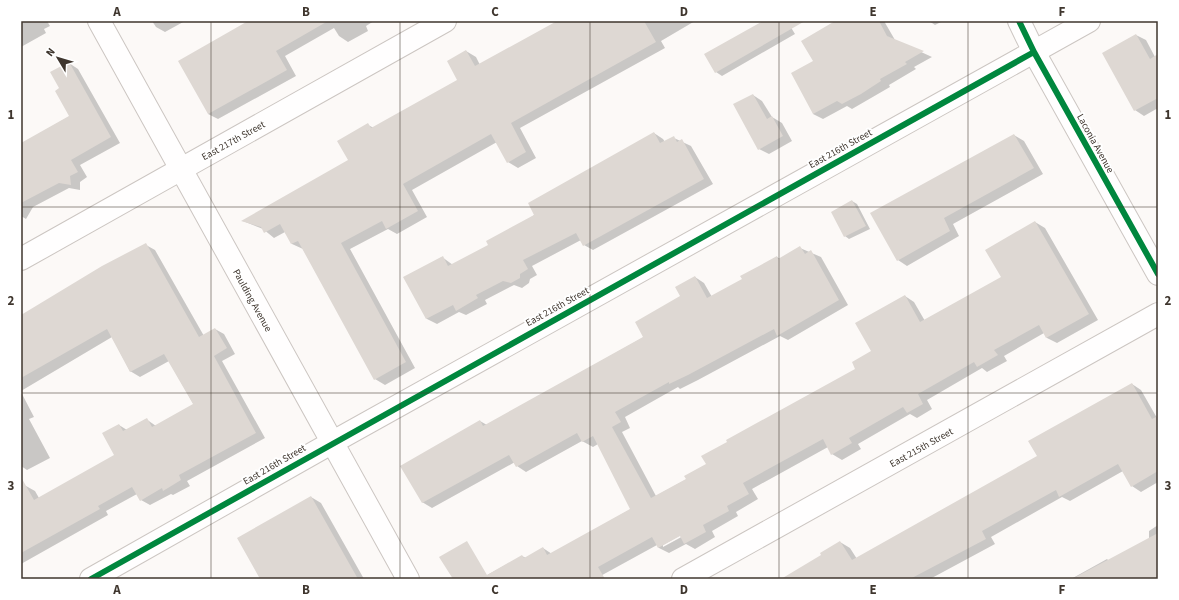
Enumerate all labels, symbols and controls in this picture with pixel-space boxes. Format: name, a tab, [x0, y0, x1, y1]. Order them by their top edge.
text: A	[112, 3, 121, 21]
text: B	[302, 3, 310, 21]
text: C	[491, 3, 499, 21]
text: D	[680, 3, 688, 21]
text: E	[869, 3, 877, 21]
text: F	[1059, 3, 1066, 21]
north arrow	[38, 38, 78, 78]
text: N	[42, 45, 59, 60]
text: 1	[8, 106, 15, 124]
text: 1	[1165, 106, 1172, 124]
street label: Laconia Avenue	[1073, 111, 1117, 176]
street label: East 217th Street	[199, 117, 268, 164]
street label: East 216th Street	[806, 125, 875, 172]
street label: Paulding Avenue	[229, 267, 275, 334]
street label: East 216th Street	[523, 283, 592, 330]
text: 2	[8, 292, 15, 310]
text: 2	[1165, 292, 1172, 310]
street label: East 215th Street	[887, 424, 956, 471]
street label: East 216th Street	[240, 441, 309, 489]
text: 3	[8, 477, 15, 495]
text: 3	[1165, 477, 1172, 495]
text: A	[112, 581, 121, 599]
text: B	[302, 581, 310, 599]
text: C	[491, 581, 499, 599]
text: D	[680, 581, 688, 599]
text: E	[869, 581, 877, 599]
text: F	[1059, 581, 1066, 599]

